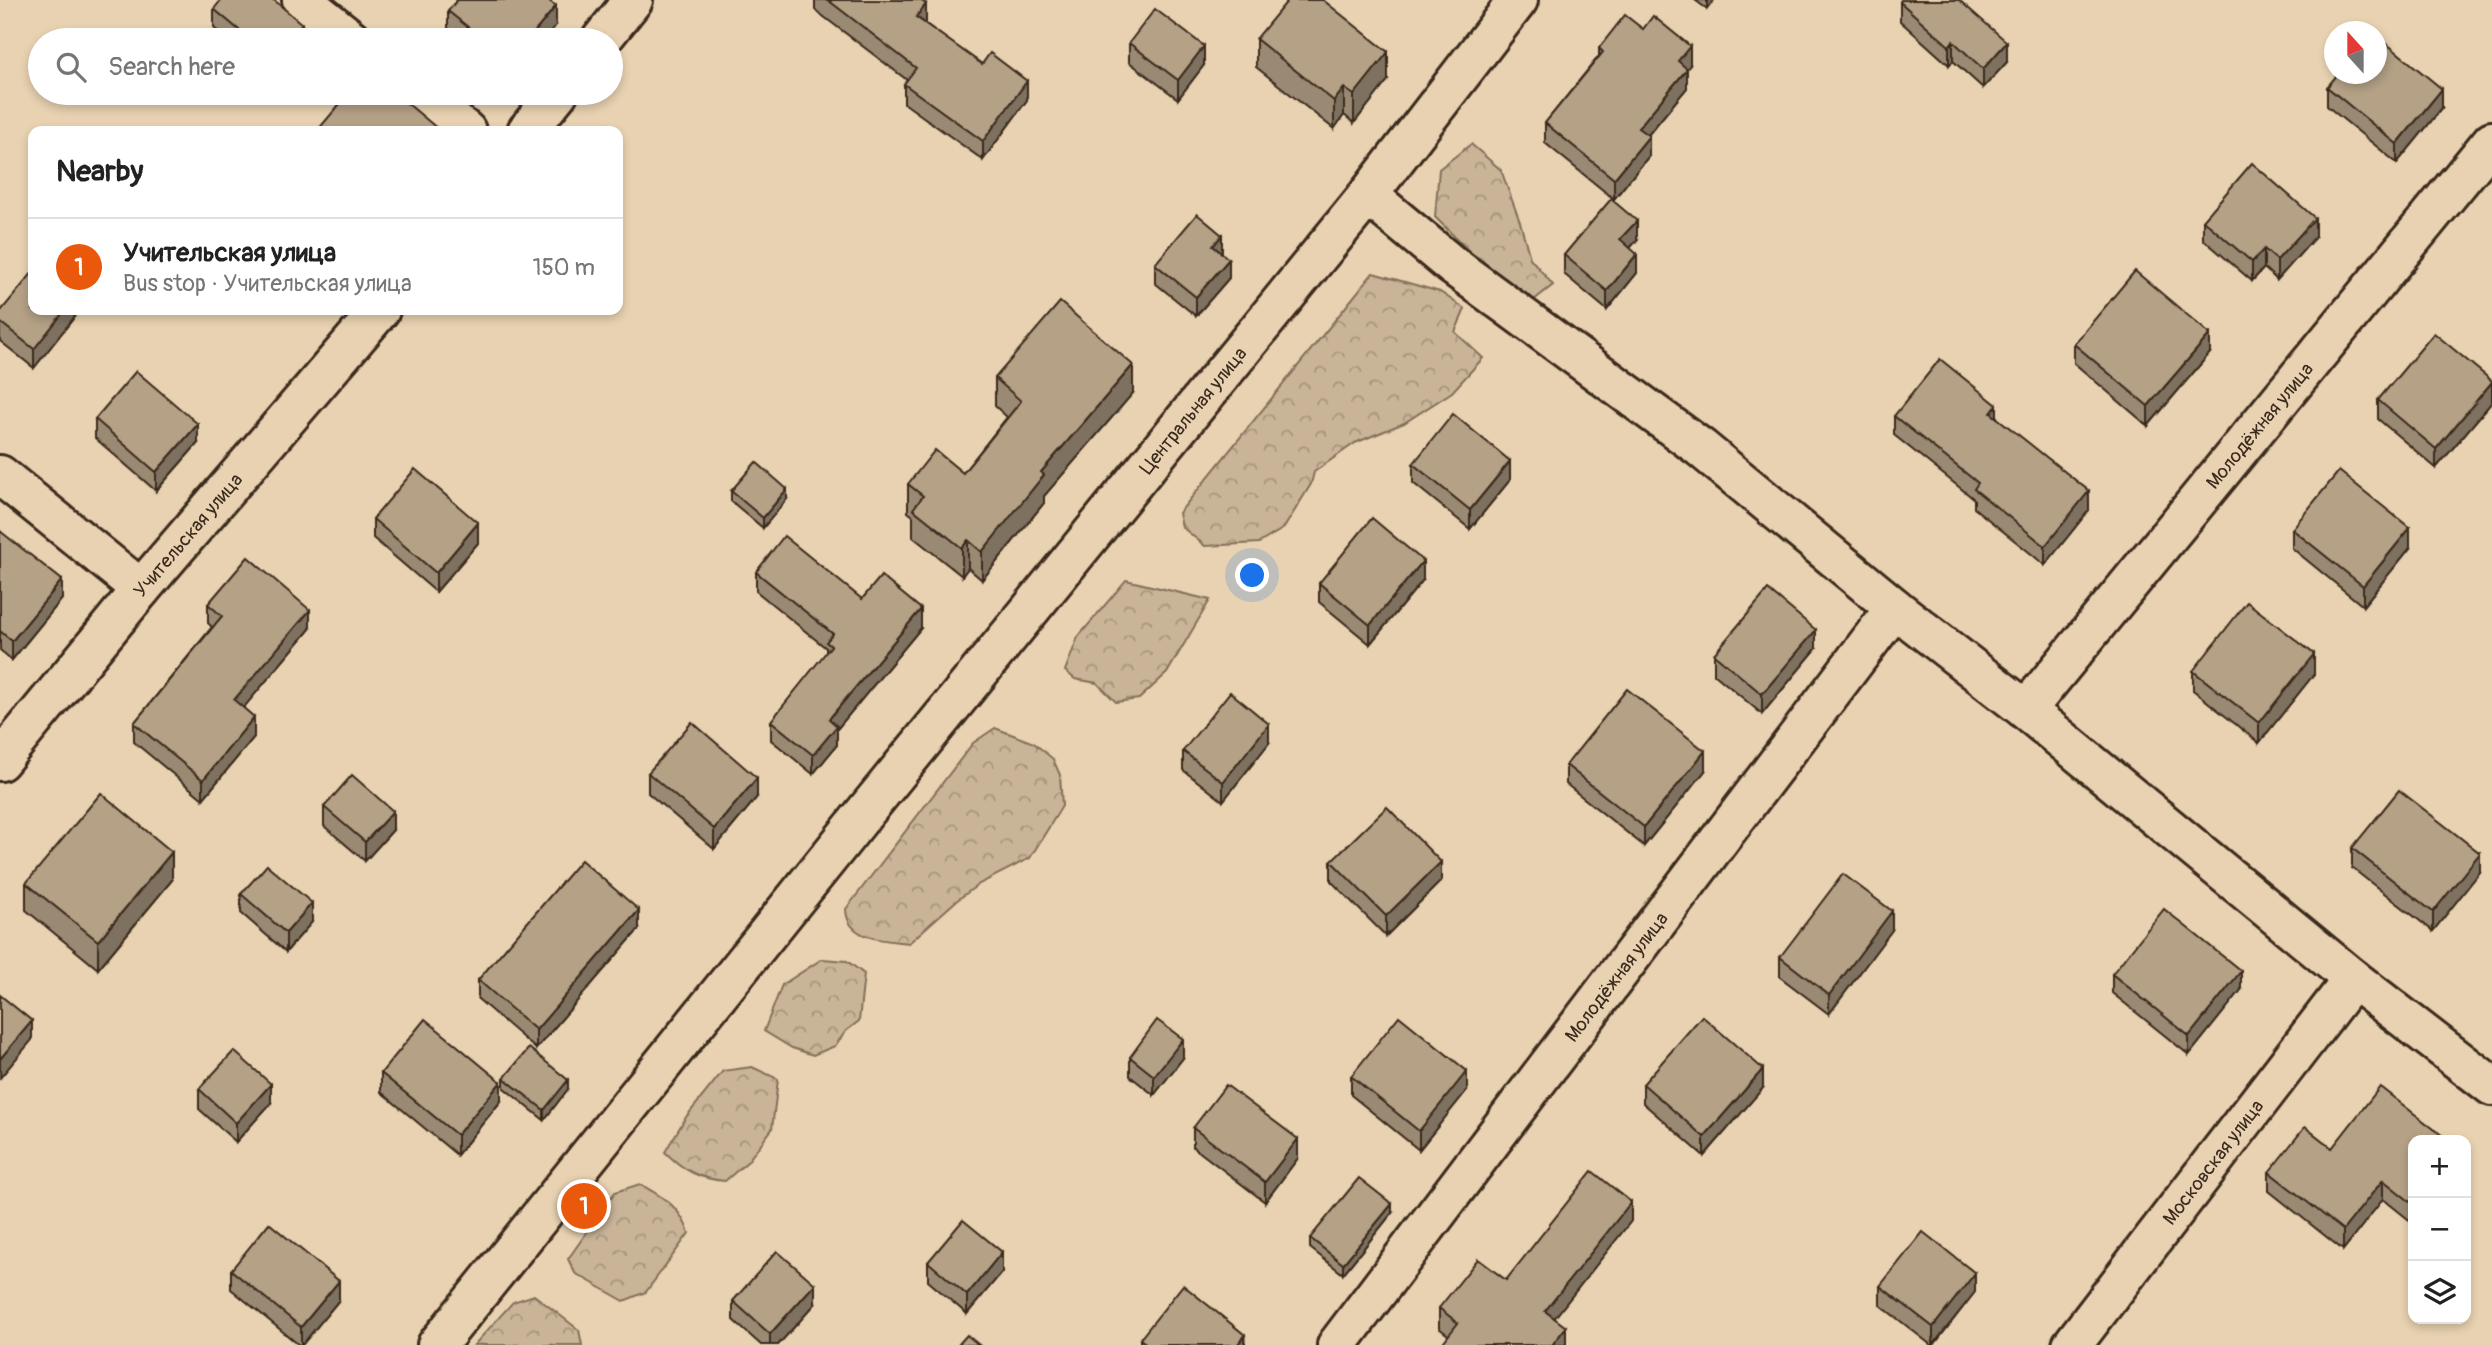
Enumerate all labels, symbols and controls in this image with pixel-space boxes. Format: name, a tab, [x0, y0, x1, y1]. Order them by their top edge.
north arrow	[2324, 21, 2387, 84]
search box	[28, 28, 623, 105]
icon: search	[52, 48, 90, 86]
text: Search here	[108, 51, 235, 83]
text: Nearby	[56, 153, 143, 190]
text: Учительская улица	[123, 237, 336, 269]
text: 1	[75, 253, 84, 282]
text: 150 m	[532, 253, 595, 282]
text: Bus stop · Учительская улица	[123, 269, 412, 298]
street label: Центральная улица	[1134, 342, 1252, 479]
street label: Молодёжная улица	[2201, 358, 2319, 494]
street label: Учительская улица	[128, 468, 248, 602]
your location	[1235, 558, 1269, 592]
street label: Молодёжная улица	[1560, 907, 1674, 1047]
street label: Московская улица	[2158, 1095, 2269, 1230]
map controls	[2408, 1135, 2471, 1324]
button: +	[2408, 1135, 2471, 1198]
pin: 1	[561, 1180, 607, 1232]
button: −	[2408, 1198, 2471, 1261]
button: layers	[2408, 1261, 2471, 1324]

